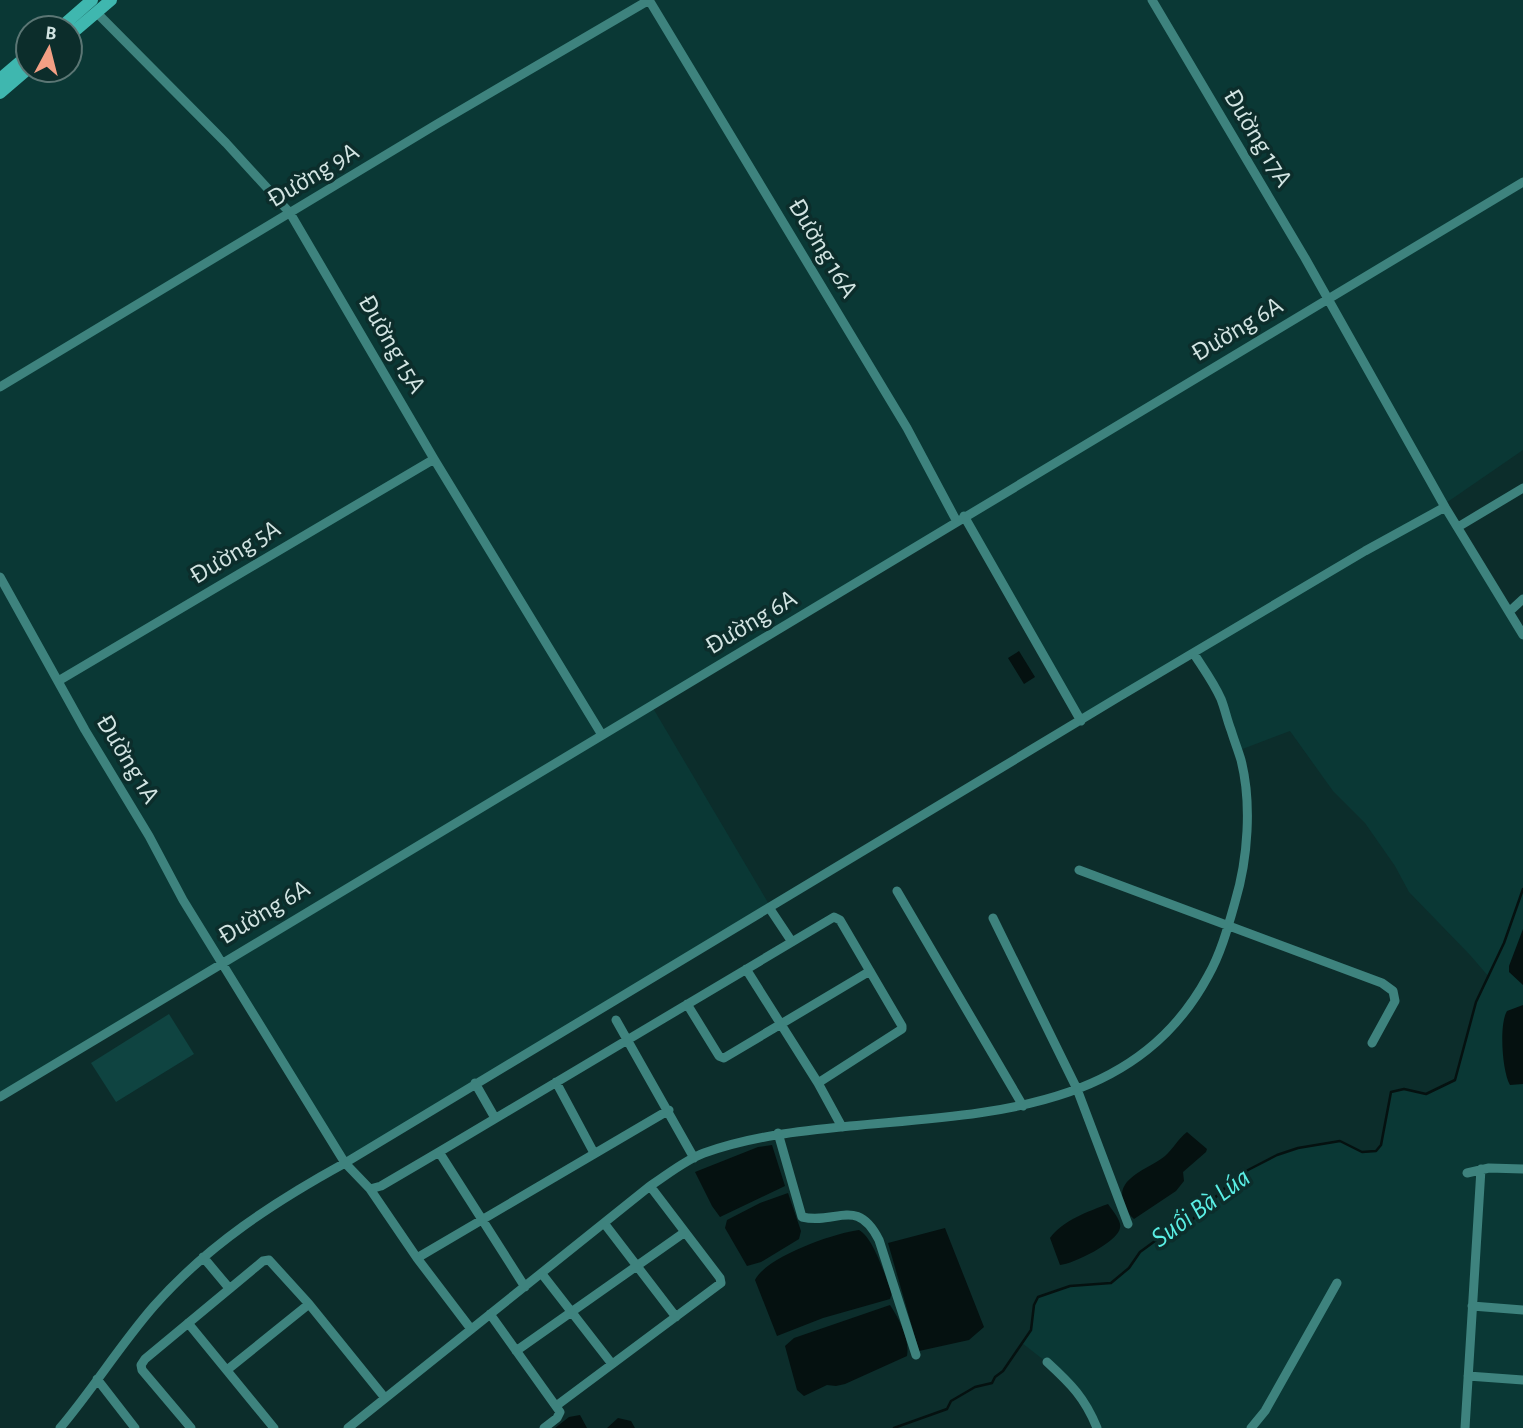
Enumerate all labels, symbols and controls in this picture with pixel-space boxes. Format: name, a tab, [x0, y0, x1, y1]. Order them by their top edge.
north arrow	[14, 14, 84, 84]
text: B	[44, 24, 58, 44]
street label: Đường 17A	[1219, 84, 1297, 192]
street label: Đường 9A	[263, 138, 363, 212]
street label: Đường 16A	[783, 194, 863, 302]
street label: Đường 15A	[353, 290, 431, 398]
street label: Đường 6A	[1187, 292, 1287, 366]
street label: Đường 5A	[185, 515, 285, 589]
street label: Đường 6A	[701, 585, 801, 659]
street label: Đường 1A	[92, 710, 164, 808]
street label: Đường 6A	[214, 875, 314, 949]
water label: Suối Bà Lúa	[1146, 1163, 1256, 1253]

